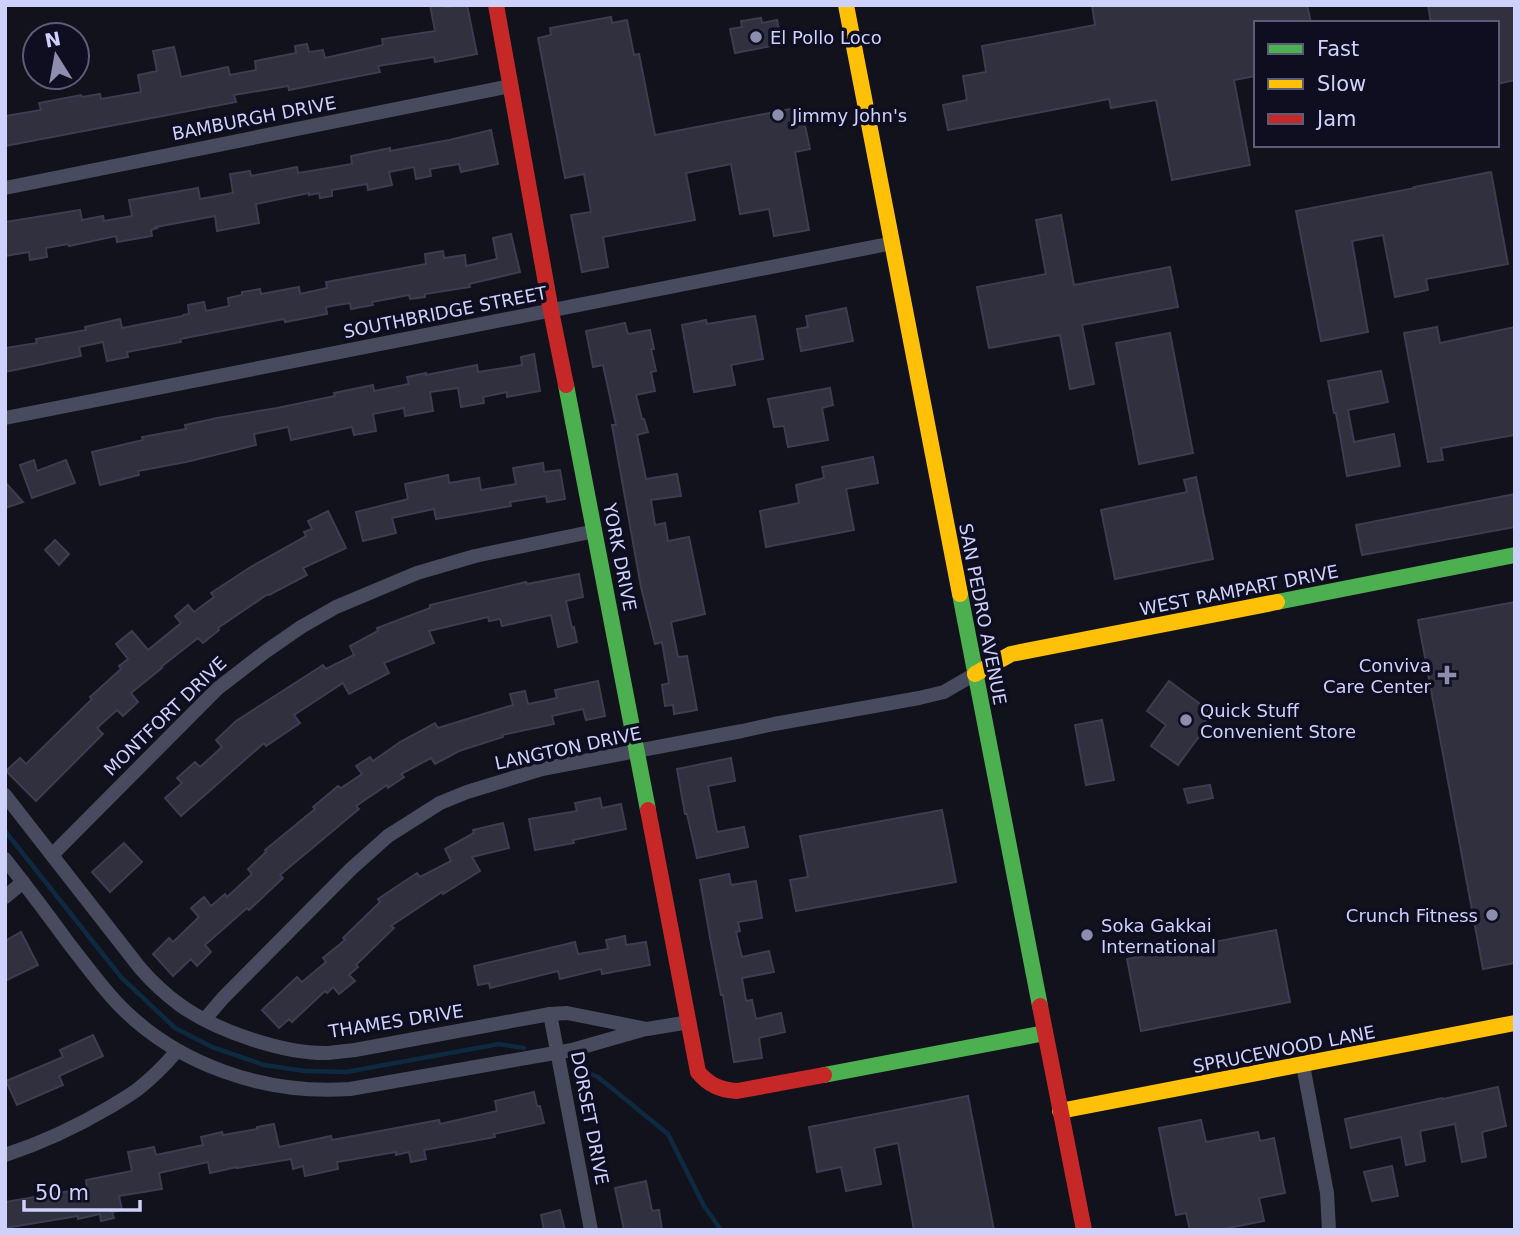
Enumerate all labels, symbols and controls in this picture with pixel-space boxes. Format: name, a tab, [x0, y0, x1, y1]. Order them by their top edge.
north arrow	[21, 21, 91, 91]
legend	[1254, 21, 1499, 147]
text: N	[43, 27, 63, 52]
place label: El Pollo Loco	[770, 27, 882, 48]
marker: El Pollo Loco	[748, 29, 764, 45]
text: Fast	[1317, 37, 1359, 61]
text: Slow	[1317, 72, 1366, 96]
street label: BAMBURGH DRIVE	[170, 92, 338, 144]
place label: Jimmy John's	[791, 105, 907, 126]
marker: Jimmy John's	[770, 107, 786, 123]
text: Jam	[1315, 107, 1357, 131]
street label: SOUTHBRIDGE STREET	[341, 282, 550, 342]
street label: YORK DRIVE	[599, 500, 641, 613]
street label: SAN PEDRO AVENUE	[955, 521, 1011, 707]
street label: WEST RAMPART DRIVE	[1138, 560, 1340, 620]
street label: MONTFORT DRIVE	[99, 652, 231, 780]
place label: Conviva Care Center	[1323, 655, 1432, 697]
marker: Conviva Care Center	[1437, 665, 1457, 685]
place label: Quick Stuff Convenient Store	[1200, 700, 1356, 742]
marker: Quick Stuff Convenient Store	[1178, 712, 1194, 728]
street label: LANGTON DRIVE	[493, 722, 643, 774]
place label: Crunch Fitness	[1346, 905, 1478, 926]
marker: Crunch Fitness	[1484, 907, 1500, 923]
place label: Soka Gakkai International	[1101, 915, 1216, 957]
marker: Soka Gakkai International	[1079, 927, 1095, 943]
street label: THAMES DRIVE	[326, 1000, 465, 1042]
street label: SPRUCEWOOD LANE	[1191, 1021, 1377, 1077]
street label: DORSET DRIVE	[567, 1050, 613, 1186]
scale bar	[24, 1168, 140, 1212]
text: 50 m	[35, 1181, 89, 1205]

